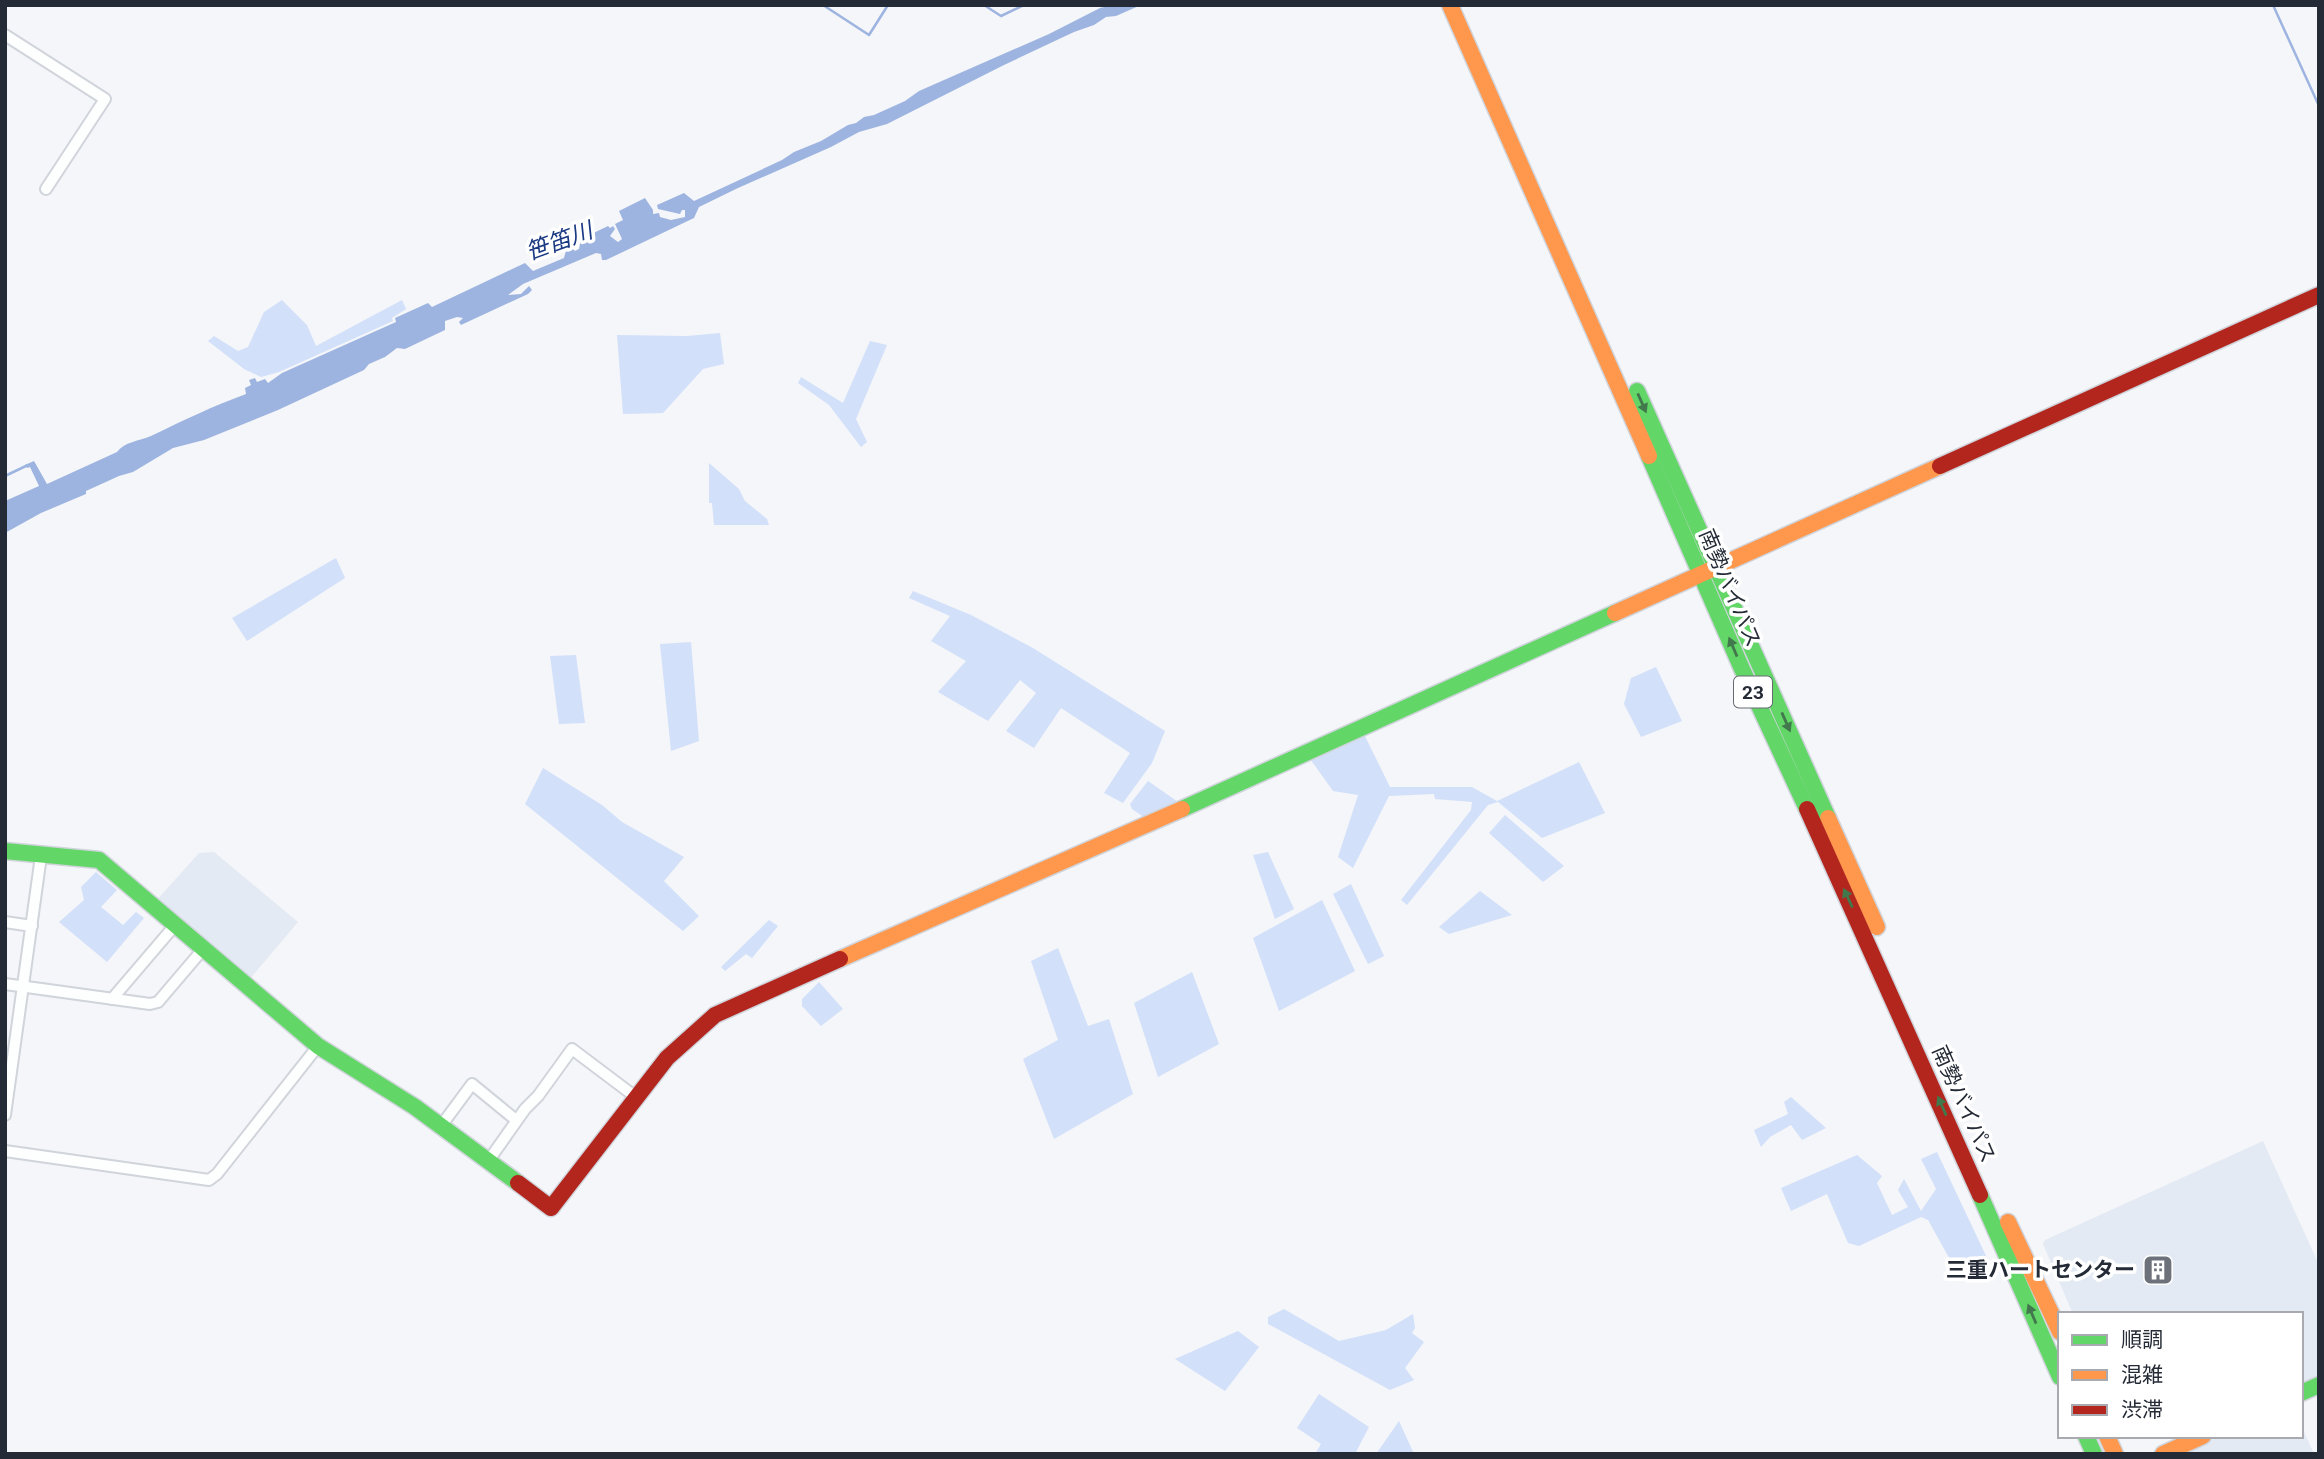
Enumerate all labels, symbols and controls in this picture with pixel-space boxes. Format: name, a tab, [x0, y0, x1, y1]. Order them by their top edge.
water label: 笹笛川	[522, 216, 599, 266]
one-way arrow	[1637, 393, 1648, 413]
street label: 南勢バイパス	[1694, 526, 1766, 650]
one-way arrow	[1727, 636, 1738, 657]
road number: 23	[1734, 677, 1772, 708]
one-way arrow	[1780, 712, 1792, 732]
one-way arrow	[1842, 888, 1853, 909]
street label: 南勢バイパス	[1927, 1042, 2001, 1166]
one-way arrow	[1936, 1096, 1948, 1116]
building icon: 三重ハートセンター	[2141, 1253, 2175, 1287]
place label: 三重ハートセンター	[1946, 1258, 2135, 1282]
one-way arrow	[2027, 1304, 2038, 1325]
legend	[2058, 1312, 2303, 1438]
text: 順調	[2121, 1328, 2163, 1352]
text: 混雑	[2121, 1363, 2163, 1387]
text: 渋滞	[2121, 1398, 2163, 1422]

